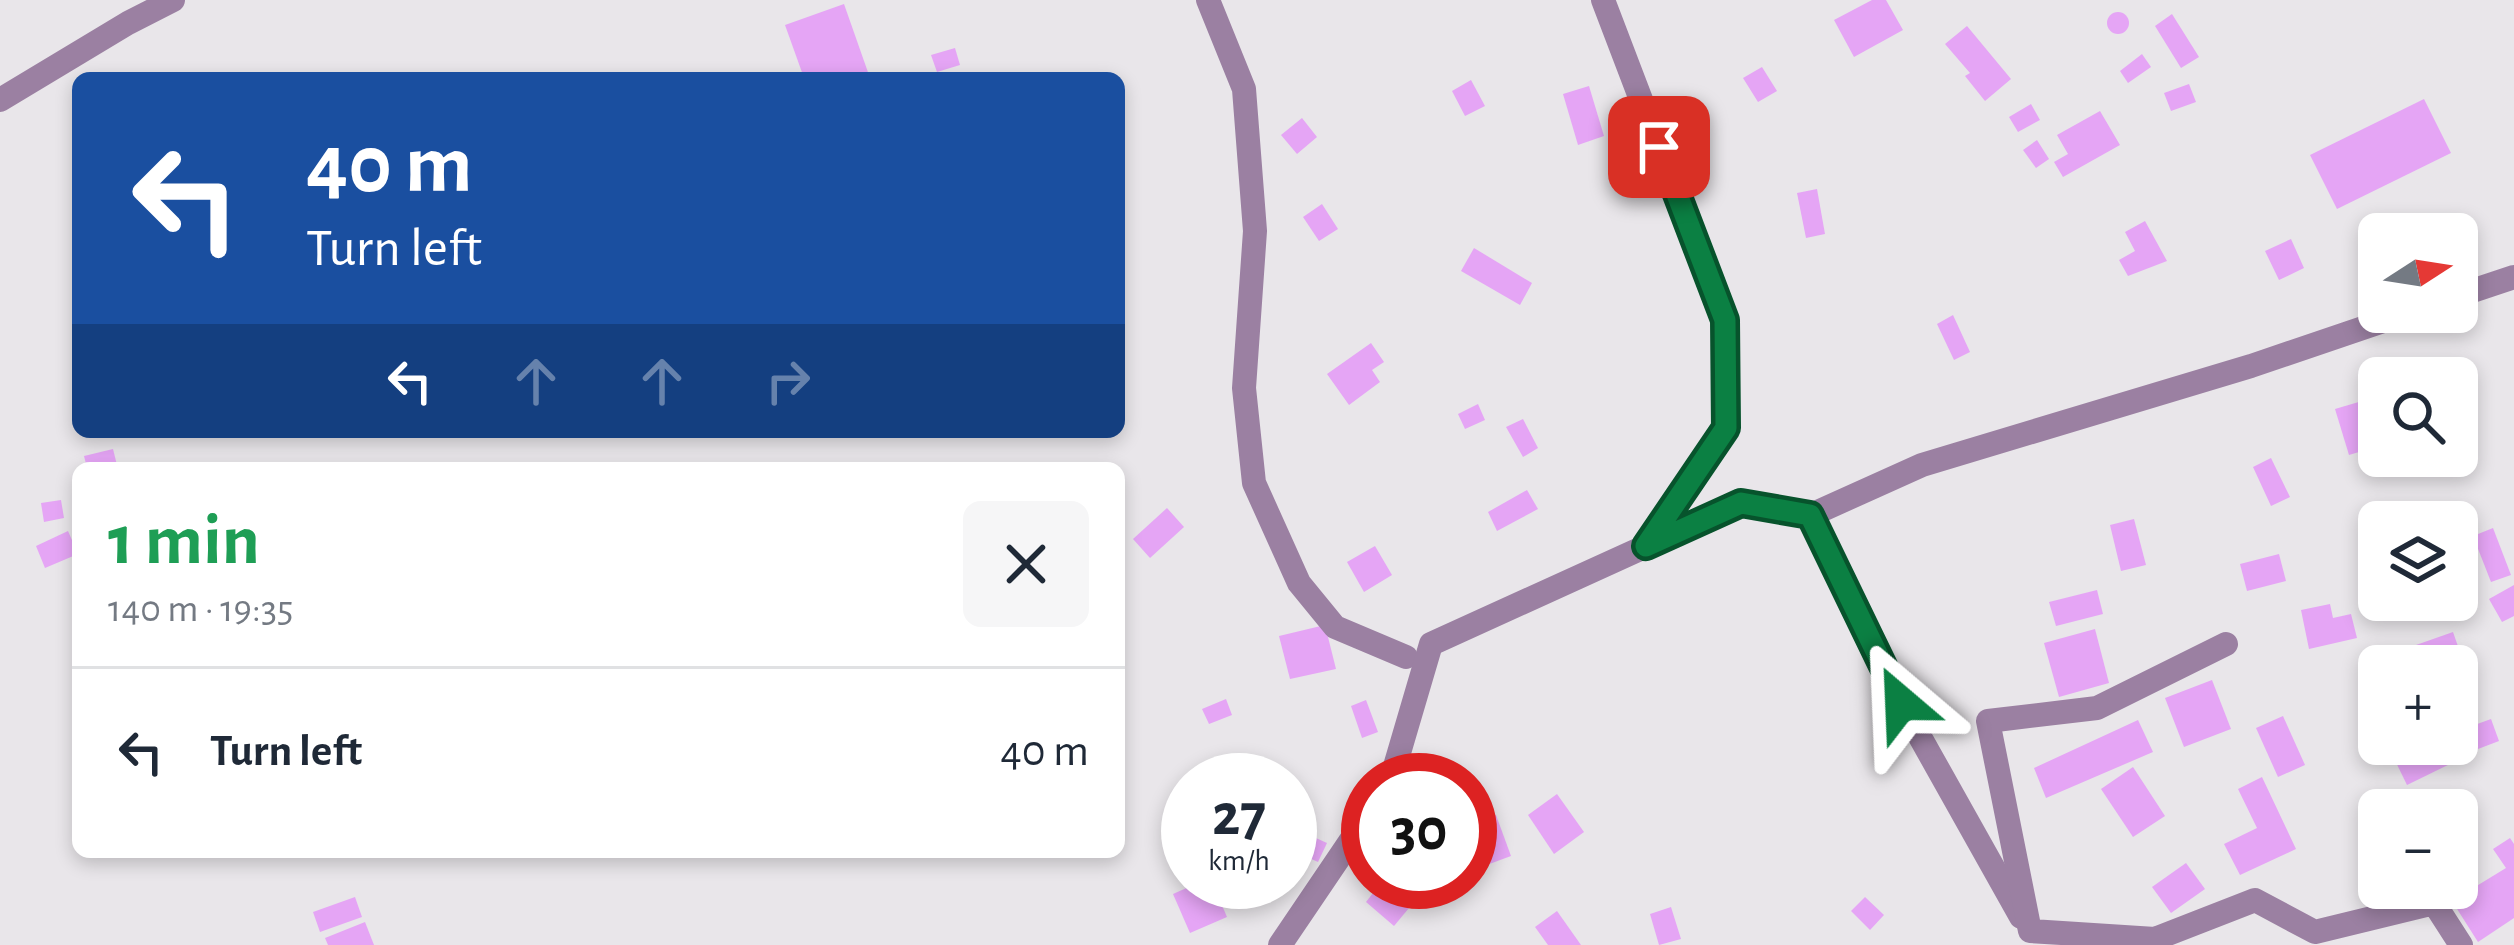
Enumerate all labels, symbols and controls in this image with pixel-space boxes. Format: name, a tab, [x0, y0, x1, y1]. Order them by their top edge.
pin	[1608, 96, 1710, 198]
icon: arrive	[1626, 114, 1692, 180]
icon: left	[108, 120, 264, 276]
text: 40 m	[306, 124, 473, 208]
north arrow	[2358, 213, 2478, 333]
map controls	[2358, 213, 2478, 909]
text: Turn left	[306, 222, 482, 276]
icon: left	[377, 348, 443, 414]
icon: ahead	[503, 348, 569, 414]
icon: ahead	[629, 348, 695, 414]
icon: right	[755, 348, 821, 414]
button: search	[2358, 357, 2478, 477]
button: close	[963, 501, 1089, 627]
button: layers	[2358, 501, 2478, 621]
text: 1 min	[108, 505, 260, 577]
text: 140 m · 19:35	[108, 590, 293, 629]
position arrow	[1838, 640, 1964, 766]
button: +	[2358, 645, 2478, 765]
icon: left	[108, 719, 174, 785]
text: Turn left	[210, 729, 362, 774]
text: 40 m	[1000, 729, 1089, 774]
speed limit sign: 30	[1341, 753, 1497, 909]
text: 27	[1212, 786, 1266, 846]
button: −	[2358, 789, 2478, 909]
text: km/h	[1208, 846, 1270, 876]

